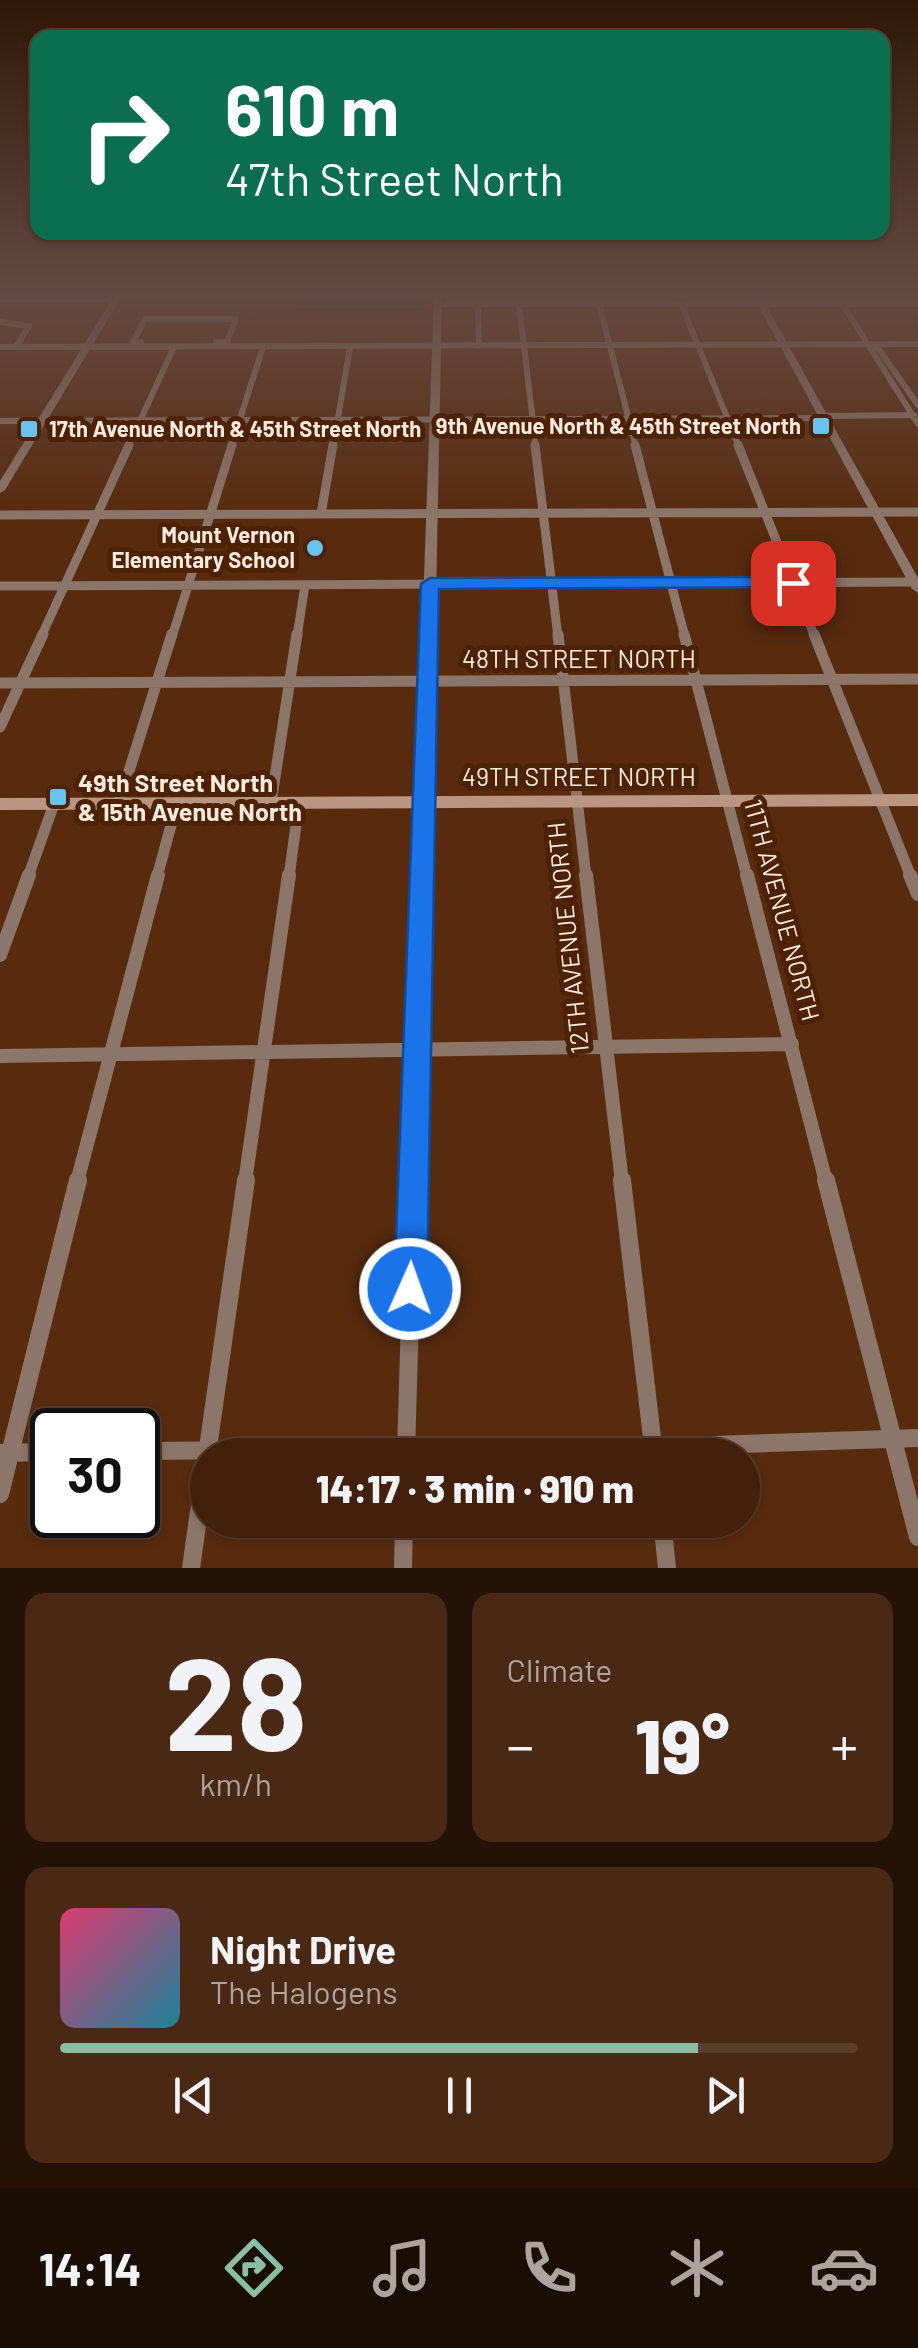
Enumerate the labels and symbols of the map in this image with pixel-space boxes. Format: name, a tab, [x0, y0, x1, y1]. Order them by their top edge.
place label: 9th Avenue North & 45th Street North	[436, 412, 801, 438]
place label: 17th Avenue North & 45th Street North	[49, 415, 421, 441]
marker: 9th Avenue North & 45th Street North	[810, 415, 832, 437]
marker: 17th Avenue North & 45th Street North	[18, 418, 40, 440]
place label: Mount Vernon Elementary School	[112, 521, 295, 572]
marker: Mount Vernon Elementary School	[304, 537, 326, 559]
pin	[751, 541, 836, 626]
street label: 48TH STREET NORTH	[462, 643, 696, 673]
street label: 49TH STREET NORTH	[462, 761, 696, 791]
place label: 49th Street North & 15th Avenue North	[78, 767, 302, 826]
marker: 49th Street North & 15th Avenue North	[47, 786, 69, 808]
street label: 11TH AVENUE NORTH	[739, 796, 827, 1024]
street label: 12TH AVENUE NORTH	[540, 821, 594, 1055]
position arrow	[358, 1237, 462, 1341]
speed limit sign: 30	[30, 1408, 160, 1538]

